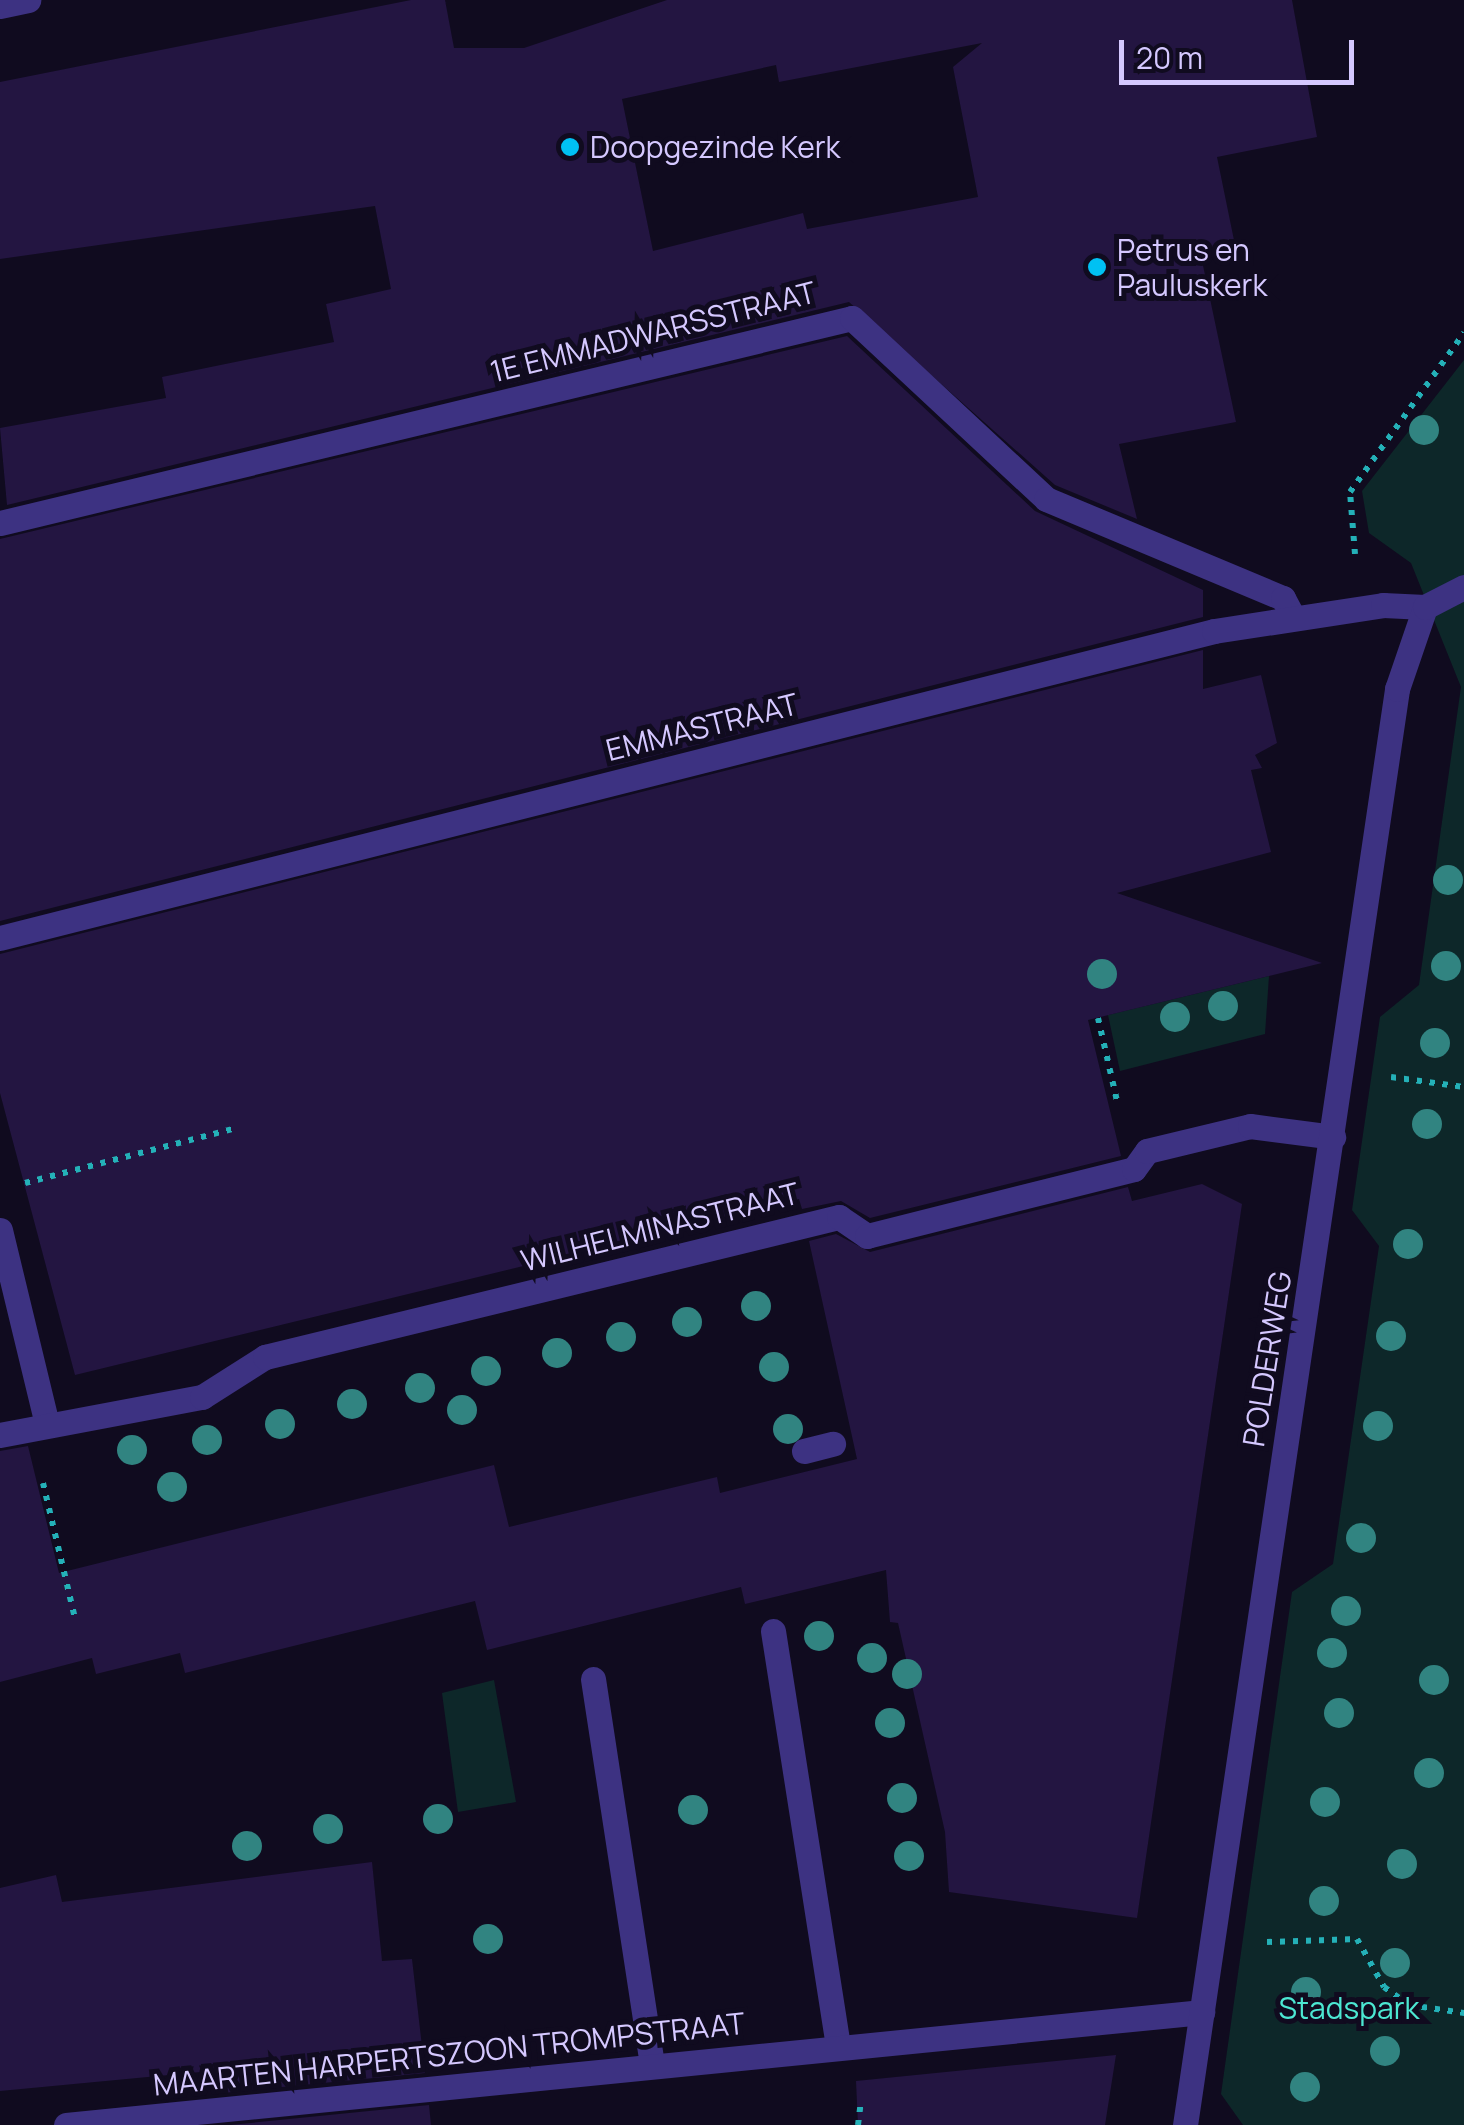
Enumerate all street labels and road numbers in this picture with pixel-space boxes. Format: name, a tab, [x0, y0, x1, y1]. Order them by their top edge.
street label: 1E EMMADWARSSTRAAT	[487, 274, 819, 390]
street label: EMMASTRAAT	[602, 686, 802, 768]
street label: WILHELMINASTRAAT	[517, 1175, 803, 1279]
street label: POLDERWEG	[1235, 1269, 1299, 1449]
street label: MAARTEN HARPERTSZOON TROMPSTRAAT	[152, 2005, 746, 2103]

